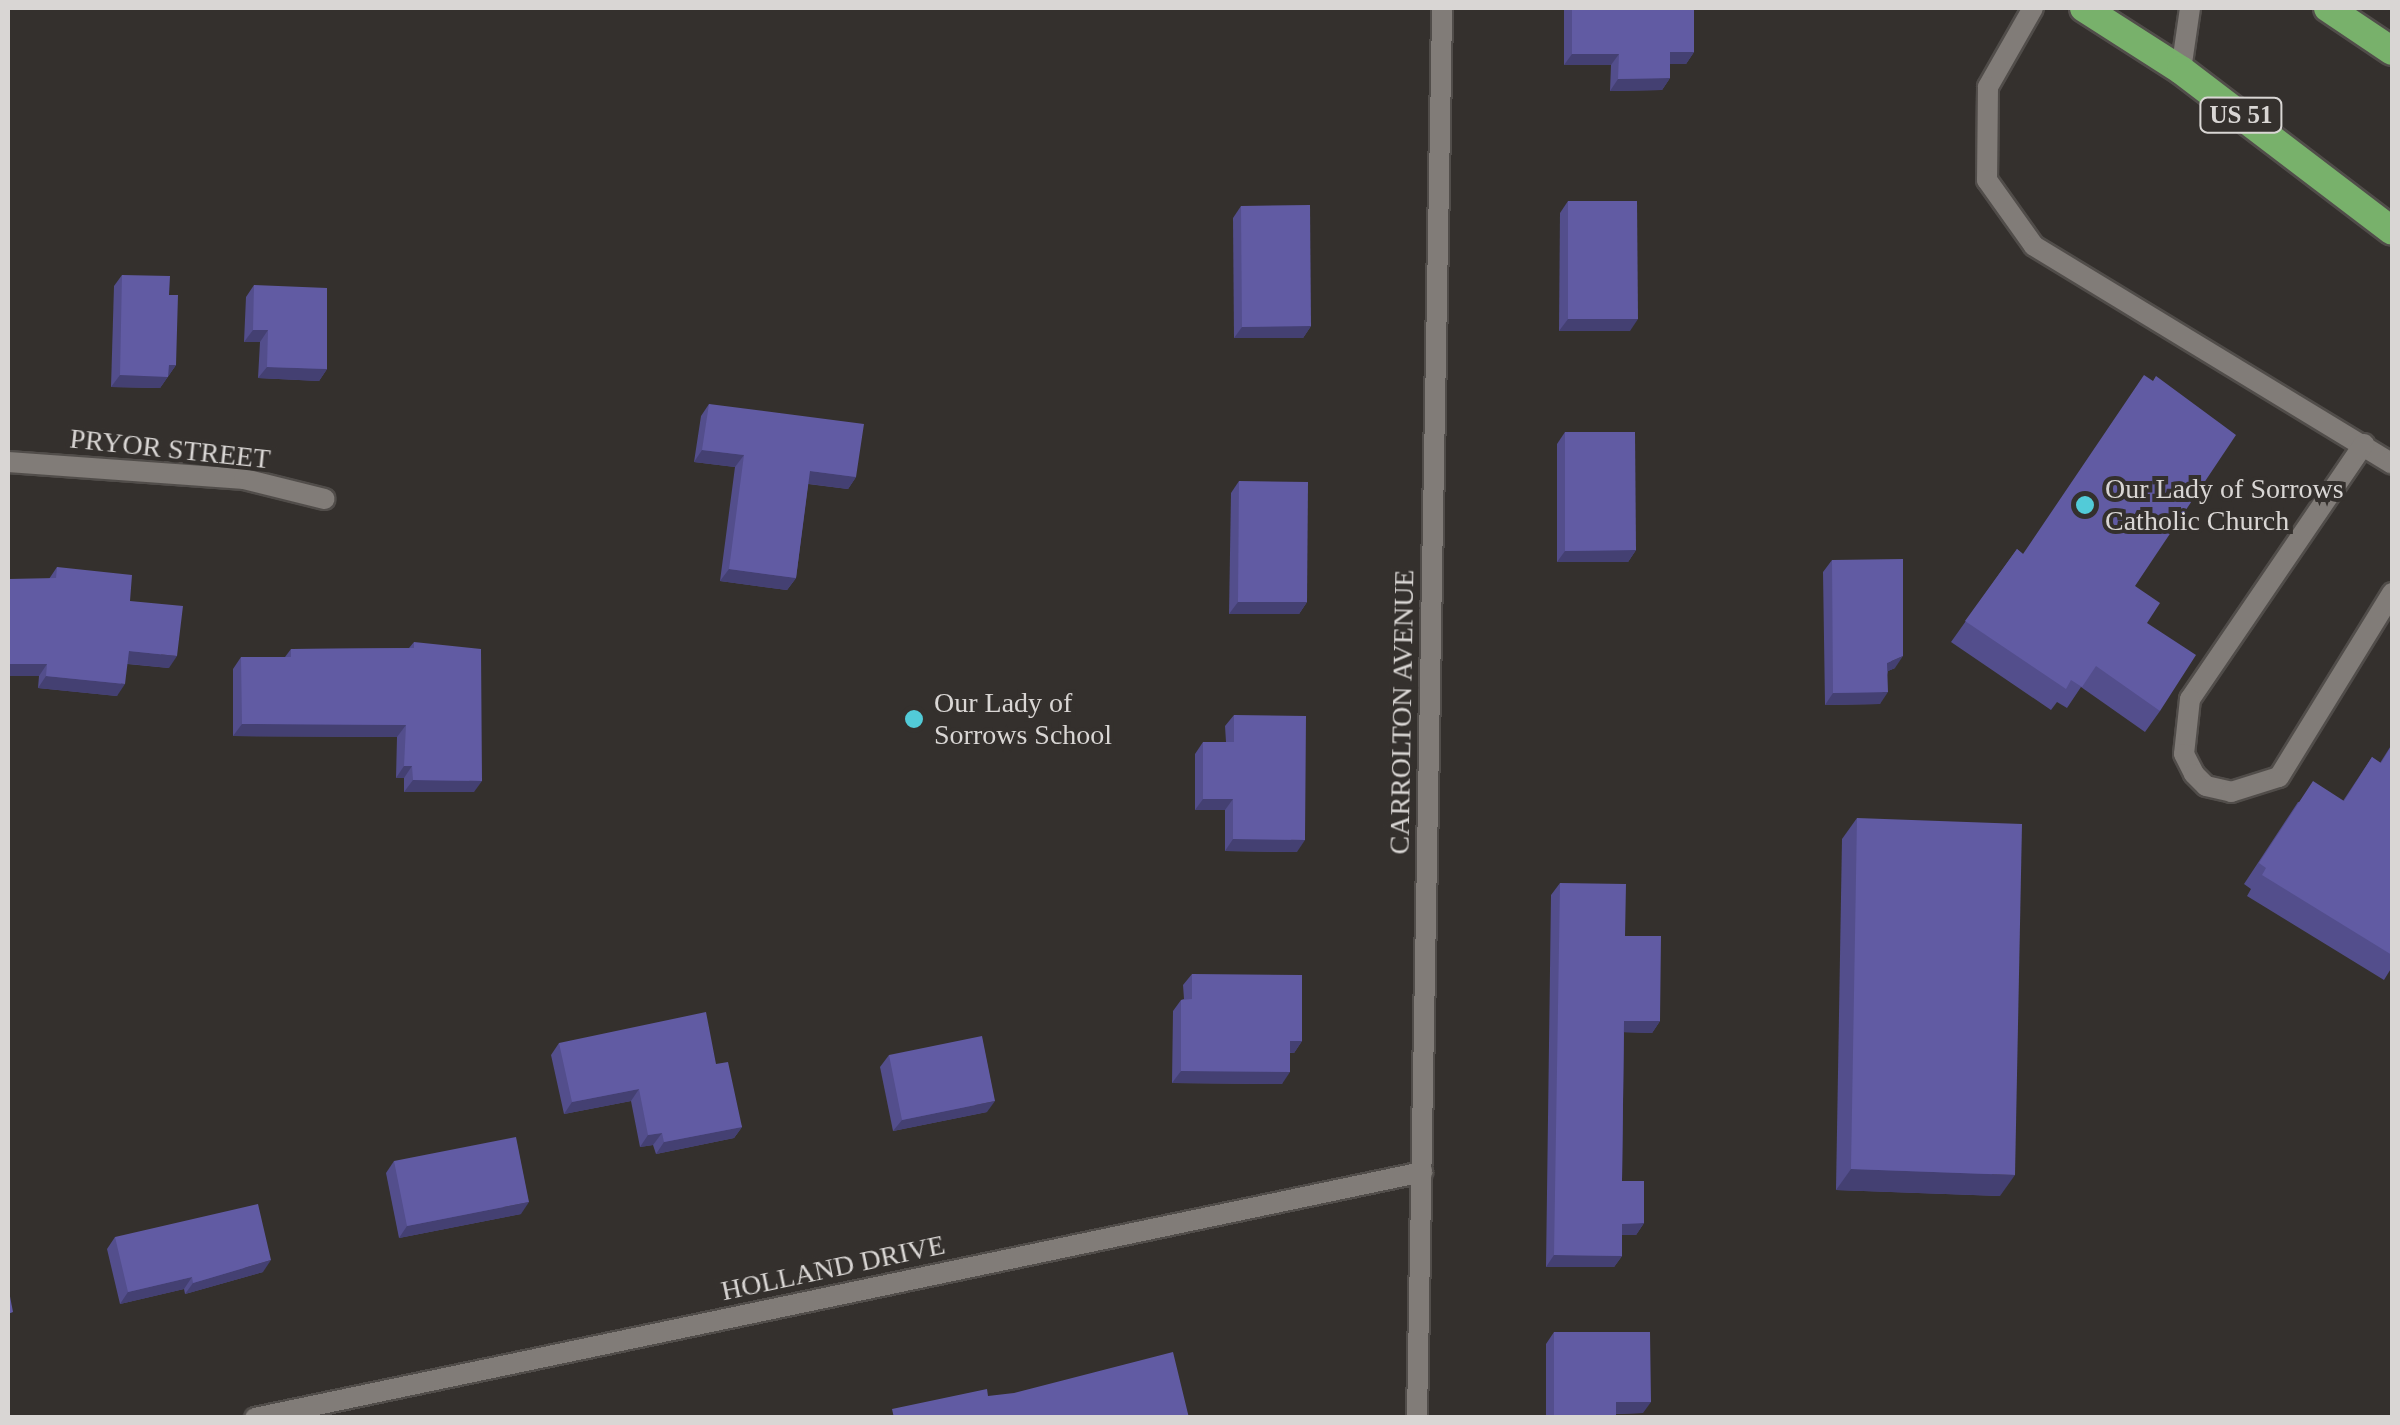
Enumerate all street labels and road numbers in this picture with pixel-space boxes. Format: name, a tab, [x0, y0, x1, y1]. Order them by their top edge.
road number: US 51	[2198, 95, 2284, 135]
street label: PRYOR STREET	[68, 422, 272, 476]
street label: CARROLTON AVENUE	[1383, 568, 1421, 856]
street label: HOLLAND DRIVE	[718, 1228, 948, 1308]

